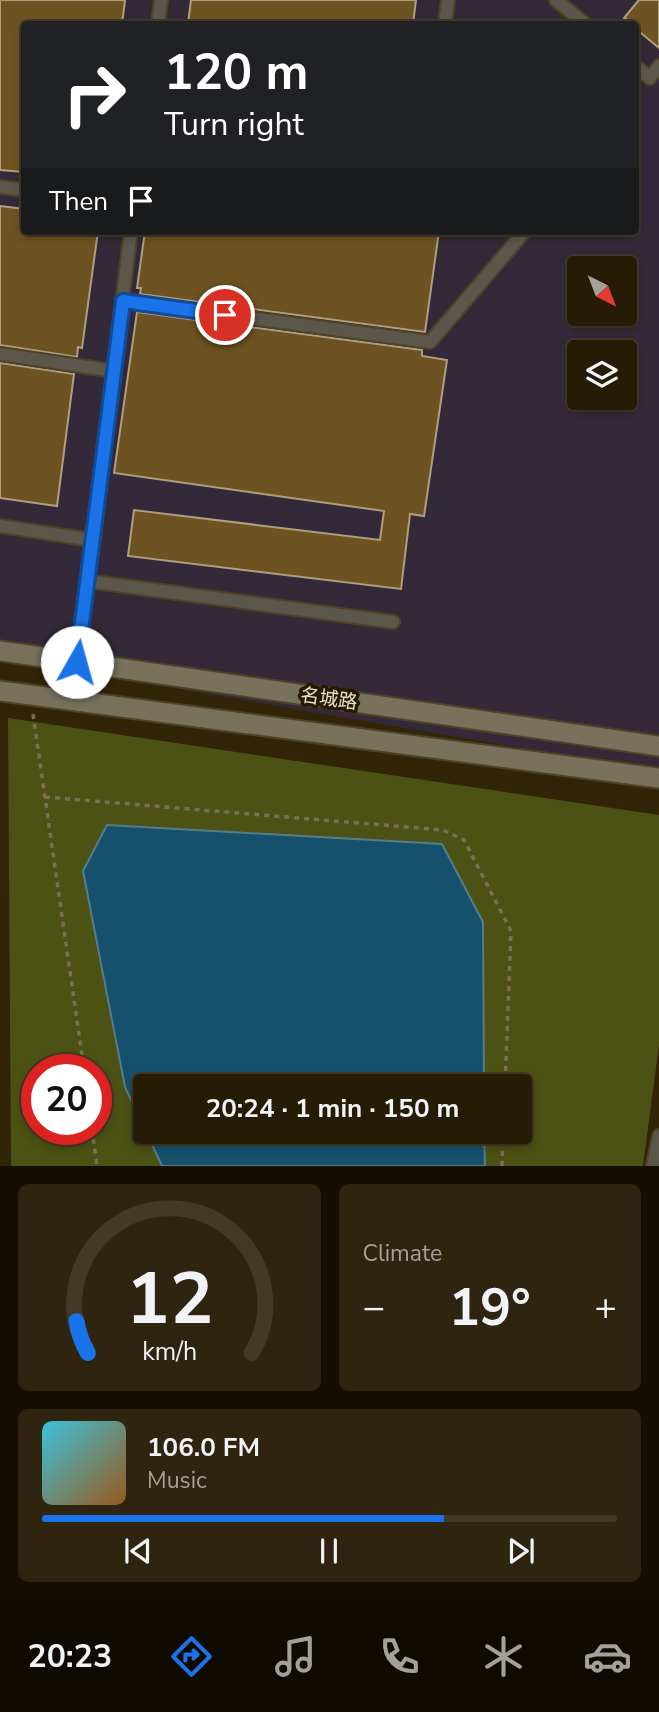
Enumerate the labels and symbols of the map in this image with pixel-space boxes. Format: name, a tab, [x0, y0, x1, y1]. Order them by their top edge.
north arrow	[567, 256, 637, 326]
pin	[195, 285, 255, 345]
position arrow	[40, 625, 114, 699]
street label: 名城路	[299, 682, 359, 716]
speed limit sign: 20	[21, 1054, 112, 1145]

